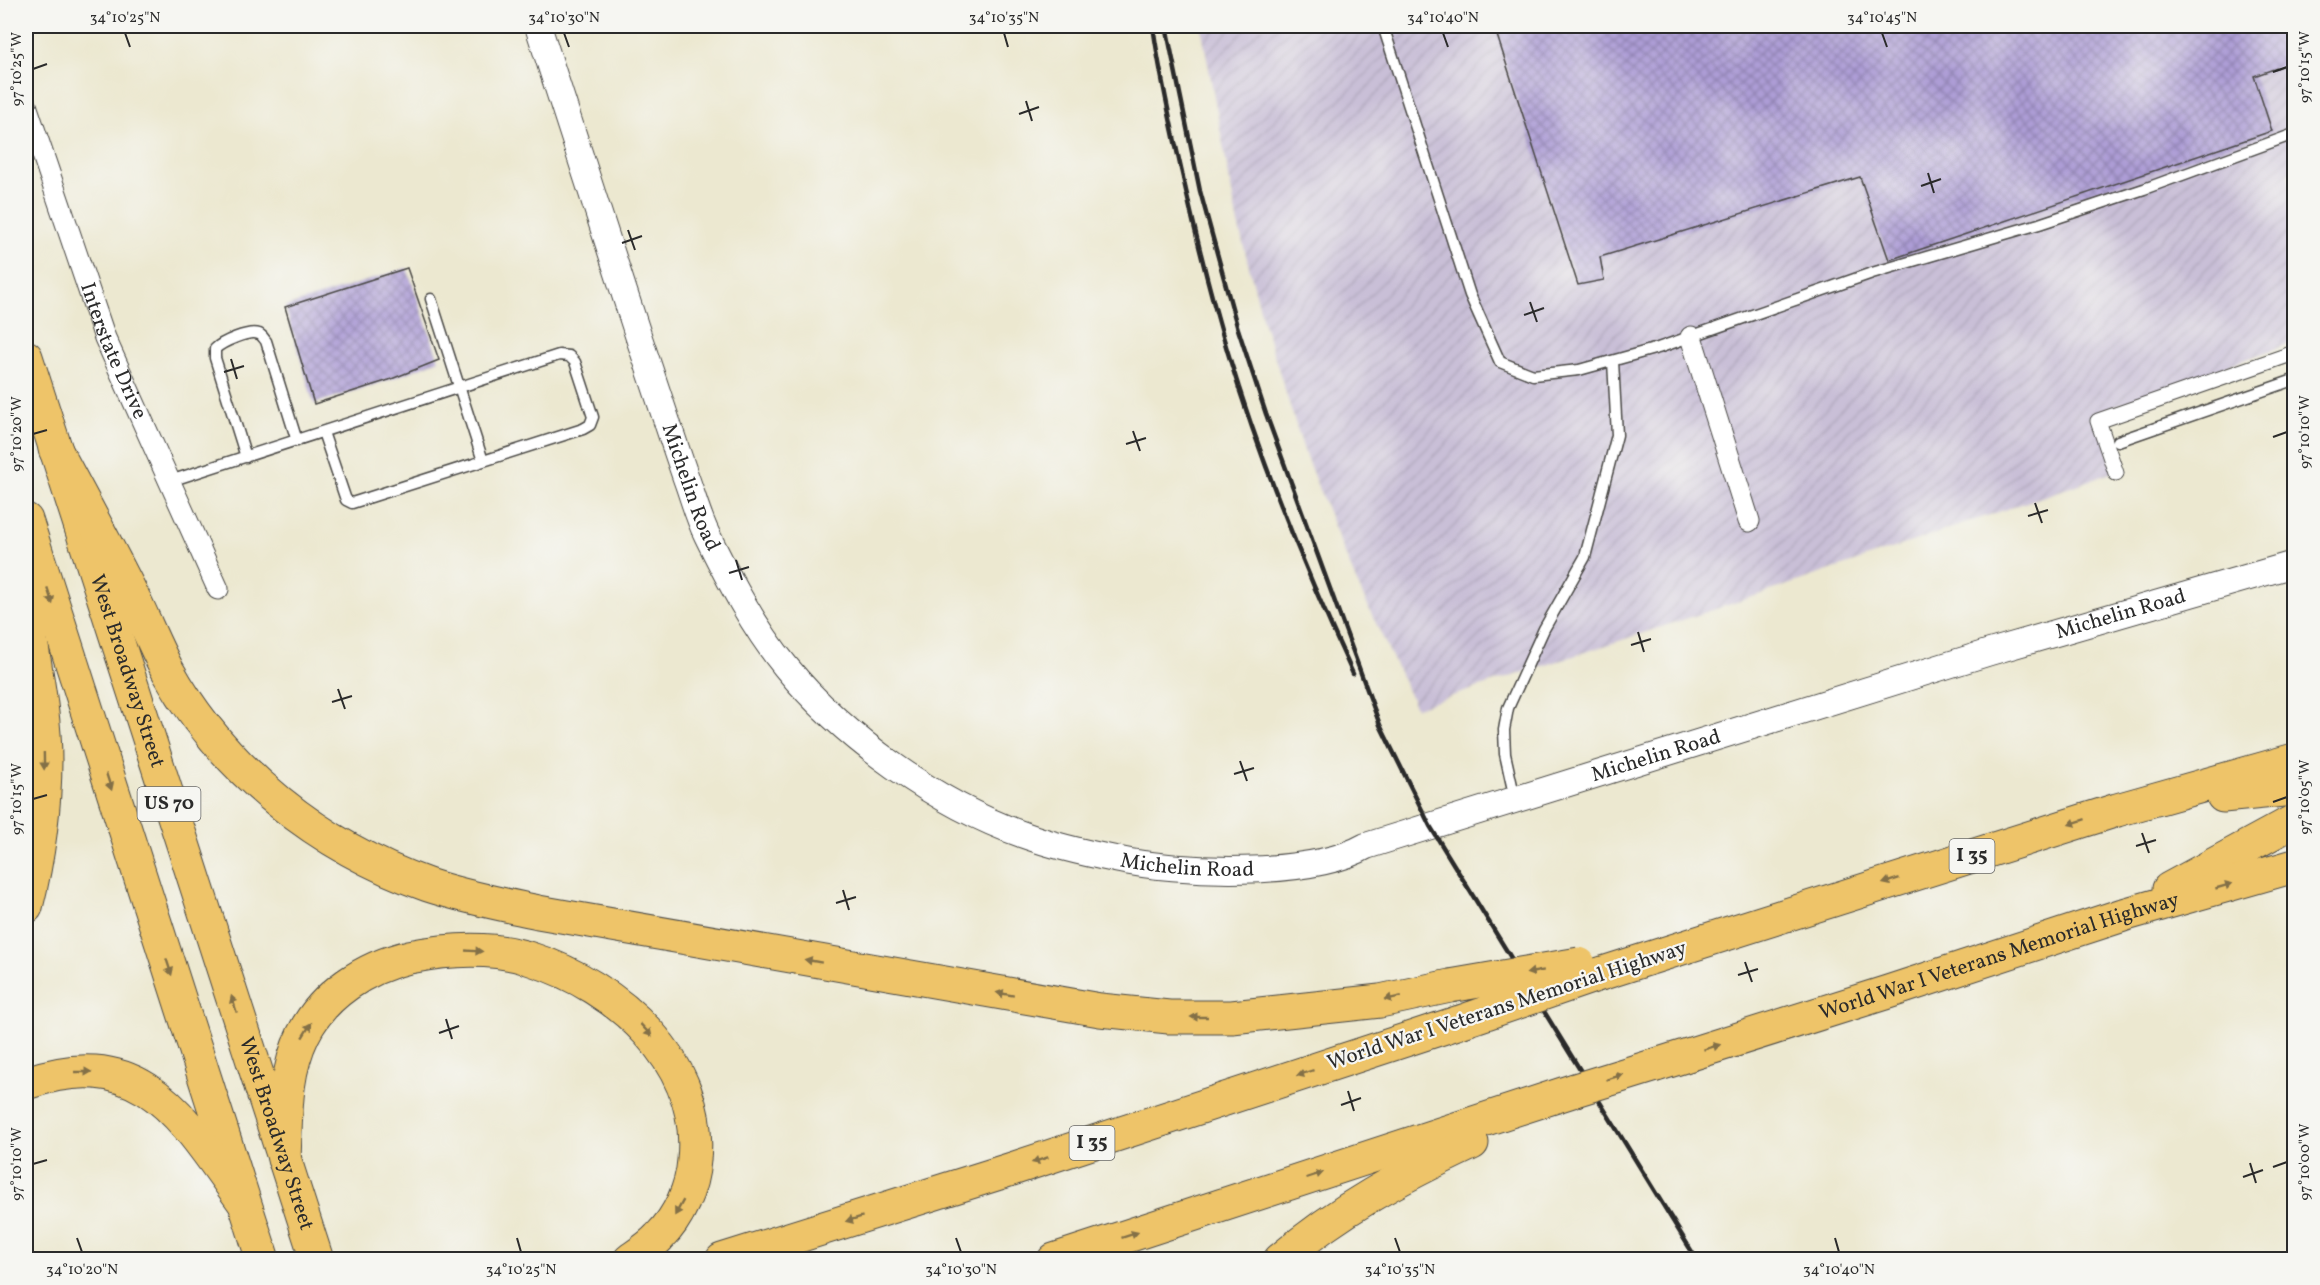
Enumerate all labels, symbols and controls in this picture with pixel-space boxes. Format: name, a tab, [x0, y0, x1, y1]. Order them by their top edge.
text: 34°10'25"N	[90, 8, 160, 29]
text: 34°10'30"N	[528, 8, 600, 29]
text: 34°10'35"N	[969, 8, 1039, 29]
text: 34°10'40"N	[1407, 8, 1479, 29]
text: 34°10'45"N	[1847, 8, 1917, 29]
text: 97°10'15"W	[2295, 31, 2316, 103]
text: 97°10'25"W	[7, 32, 28, 106]
street label: Interstate Drive	[73, 279, 154, 424]
text: 97°10'10"W	[2295, 395, 2316, 469]
text: 97°10'20"W	[7, 396, 28, 472]
street label: Michelin Road	[654, 420, 727, 556]
street label: West Broadway Street	[83, 571, 172, 771]
street label: Michelin Road	[2052, 582, 2189, 647]
one-way arrow	[46, 587, 55, 605]
street label: Michelin Road	[1588, 722, 1724, 790]
one-way arrow	[40, 751, 49, 770]
text: 97°10'05"W	[2295, 760, 2316, 834]
text: 97°10'15"W	[7, 763, 28, 835]
one-way arrow	[105, 773, 114, 791]
road number: US 70	[138, 787, 201, 821]
one-way arrow	[2068, 818, 2086, 828]
road number: I 35	[1950, 839, 1994, 873]
street label: Michelin Road	[1118, 846, 1255, 884]
one-way arrow	[1882, 877, 1900, 887]
one-way arrow	[2215, 881, 2233, 890]
street label: World War I Veterans Memorial Highway	[1815, 885, 2183, 1027]
street label: World War I Veterans Memorial Highway	[1324, 934, 1691, 1078]
one-way arrow	[464, 946, 483, 955]
one-way arrow	[804, 956, 823, 965]
one-way arrow	[164, 958, 174, 976]
one-way arrow	[1525, 968, 1544, 977]
one-way arrow	[996, 990, 1015, 999]
one-way arrow	[1383, 994, 1402, 1003]
one-way arrow	[229, 995, 238, 1013]
one-way arrow	[1189, 1012, 1208, 1022]
one-way arrow	[301, 1022, 312, 1038]
one-way arrow	[639, 1023, 653, 1038]
street label: West Broadway Street	[232, 1033, 321, 1234]
one-way arrow	[1703, 1042, 1721, 1051]
one-way arrow	[73, 1067, 92, 1077]
one-way arrow	[1296, 1068, 1314, 1078]
one-way arrow	[1606, 1072, 1624, 1082]
text: 97°10'00"W	[2295, 1124, 2316, 1200]
road number: I 35	[1070, 1126, 1114, 1160]
text: 97°10'10"W	[7, 1127, 28, 1201]
one-way arrow	[1031, 1156, 1049, 1165]
one-way arrow	[1306, 1170, 1324, 1179]
one-way arrow	[674, 1200, 684, 1217]
one-way arrow	[845, 1214, 863, 1224]
one-way arrow	[1121, 1230, 1139, 1239]
text: 34°10'20"N	[46, 1260, 118, 1281]
text: 34°10'25"N	[486, 1260, 556, 1281]
text: 34°10'30"N	[925, 1260, 997, 1281]
text: 34°10'35"N	[1365, 1260, 1435, 1281]
text: 34°10'40"N	[1803, 1260, 1875, 1281]

